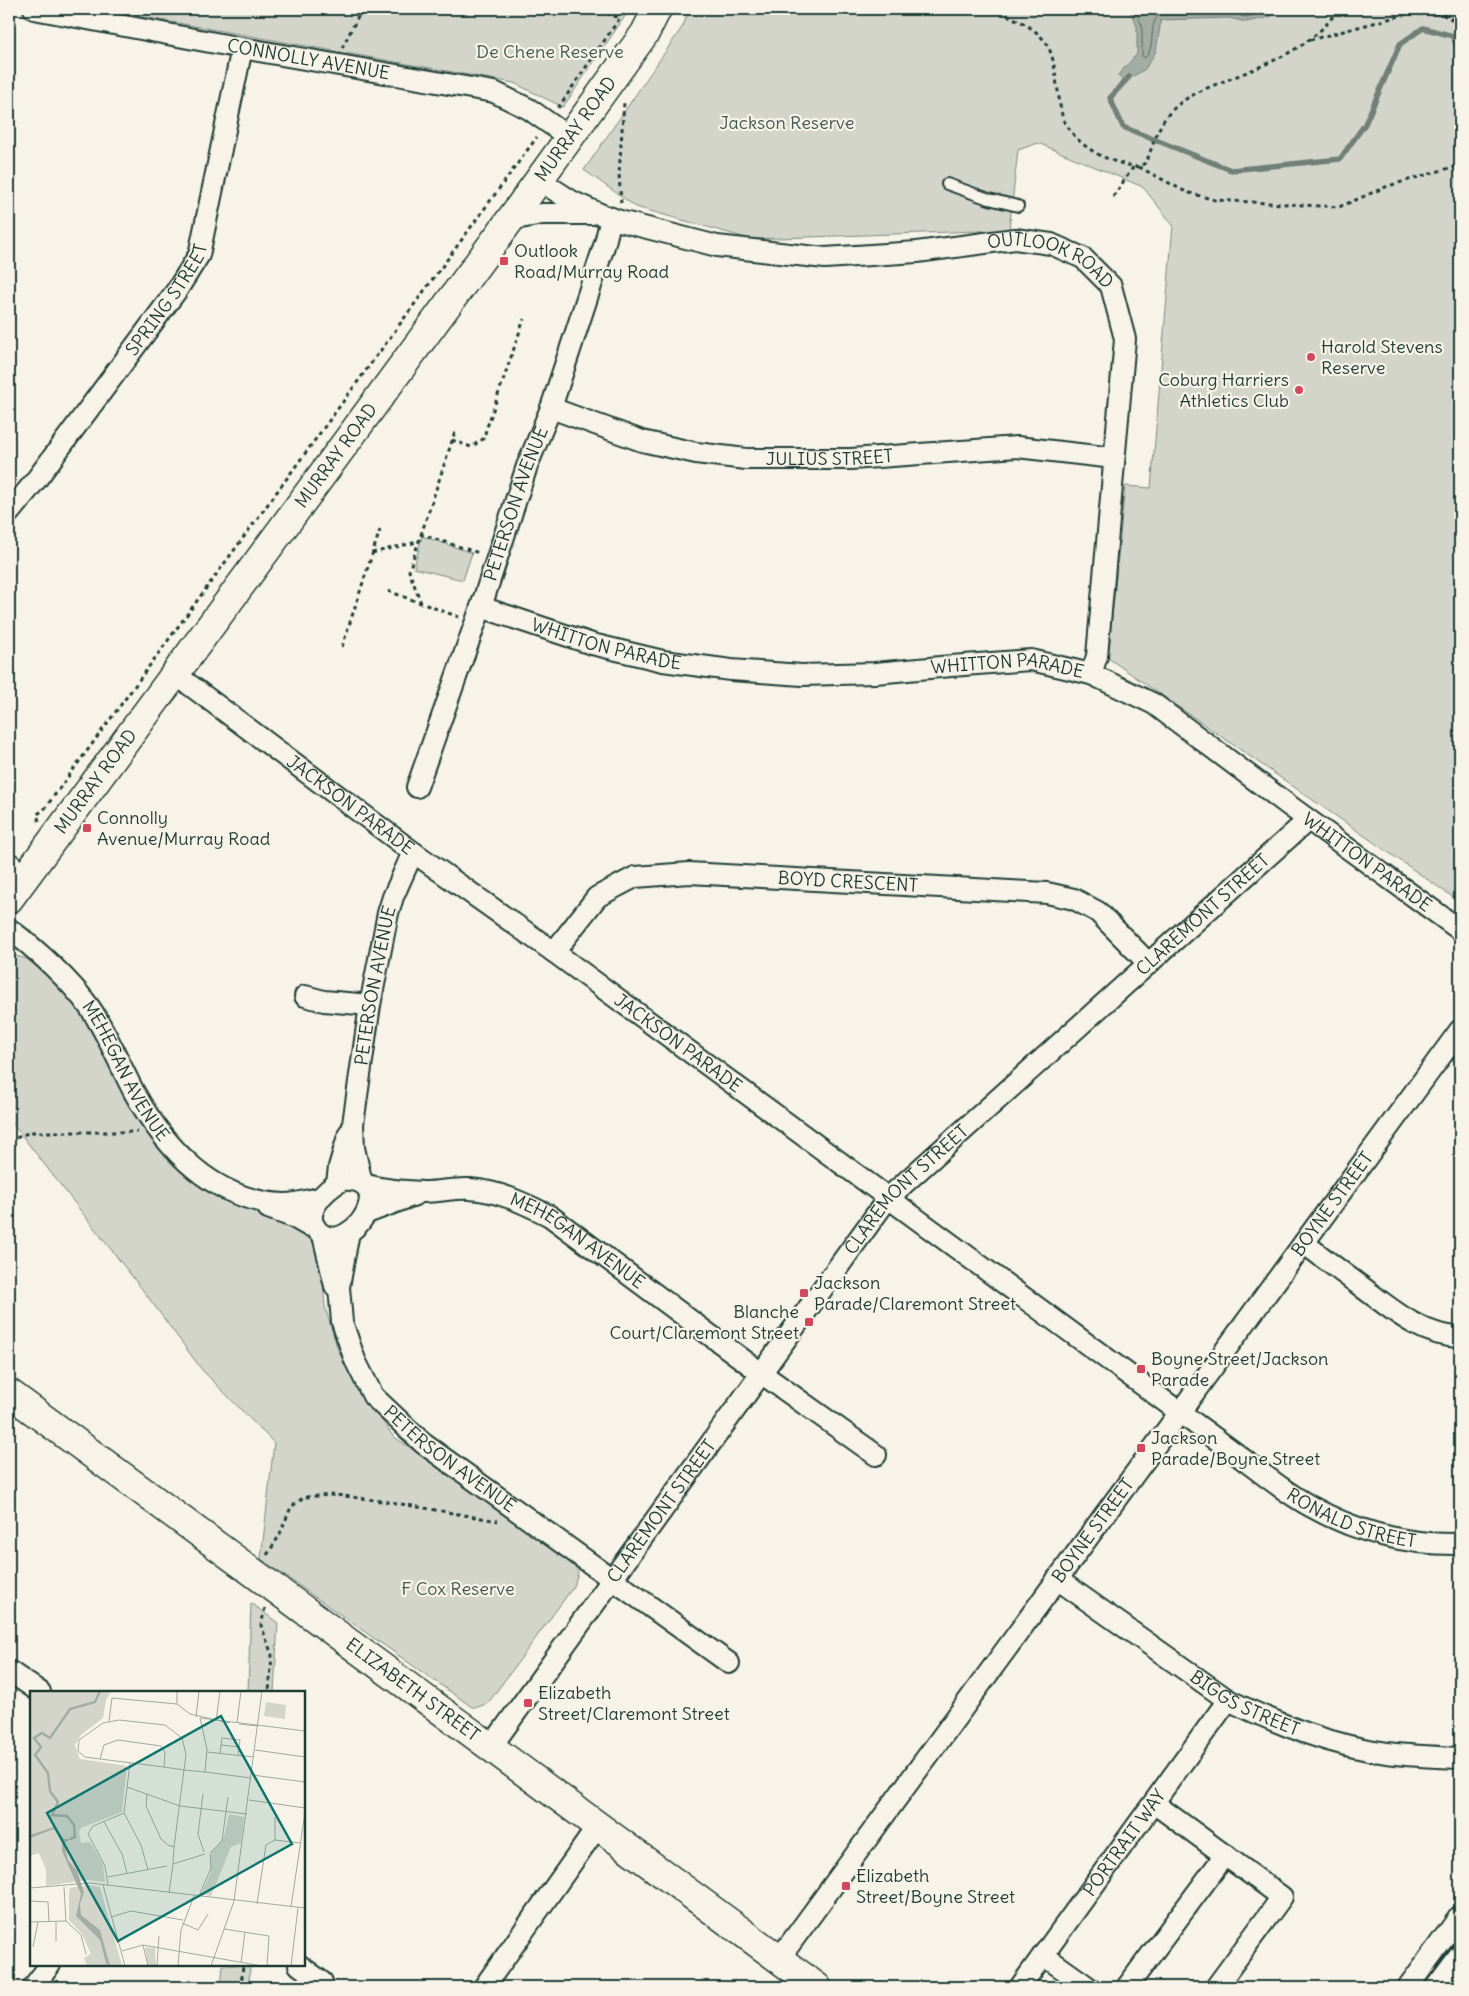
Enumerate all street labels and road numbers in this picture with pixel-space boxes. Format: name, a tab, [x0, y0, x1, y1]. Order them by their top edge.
street label: CONNOLLY AVENUE	[225, 33, 392, 85]
street label: MURRAY ROAD	[529, 72, 621, 186]
street label: OUTLOOK ROAD	[986, 227, 1119, 293]
street label: SPRING STREET	[120, 242, 212, 360]
street label: MURRAY ROAD	[290, 398, 382, 512]
street label: PETERSON AVENUE	[478, 423, 553, 584]
street label: JULIUS STREET	[766, 444, 894, 470]
street label: WHITTON PARADE	[529, 613, 683, 674]
street label: WHITTON PARADE	[930, 647, 1086, 683]
street label: MURRAY ROAD	[49, 724, 142, 838]
street label: JACKSON PARADE	[283, 750, 419, 860]
street label: WHITTON PARADE	[1298, 807, 1436, 917]
street label: CLAREMONT STREET	[1131, 848, 1274, 980]
street label: BOYD CRESCENT	[777, 866, 919, 897]
street label: PETERSON AVENUE	[349, 903, 401, 1067]
street label: JACKSON PARADE	[610, 988, 747, 1097]
street label: MEHEGAN AVENUE	[77, 996, 175, 1146]
street label: CLAREMONT STREET	[839, 1119, 973, 1259]
street label: BOYNE STREET	[1286, 1147, 1378, 1261]
street label: MEHEGAN AVENUE	[507, 1187, 650, 1294]
street label: PETERSON AVENUE	[379, 1400, 521, 1517]
street label: CLAREMONT STREET	[602, 1435, 721, 1587]
street label: BOYNE STREET	[1047, 1474, 1139, 1587]
street label: RONALD STREET	[1283, 1483, 1418, 1552]
street label: ELIZABETH STREET	[341, 1633, 484, 1746]
street label: BIGGS STREET	[1186, 1665, 1303, 1741]
street label: PORTRAIT WAY	[1078, 1785, 1171, 1901]

